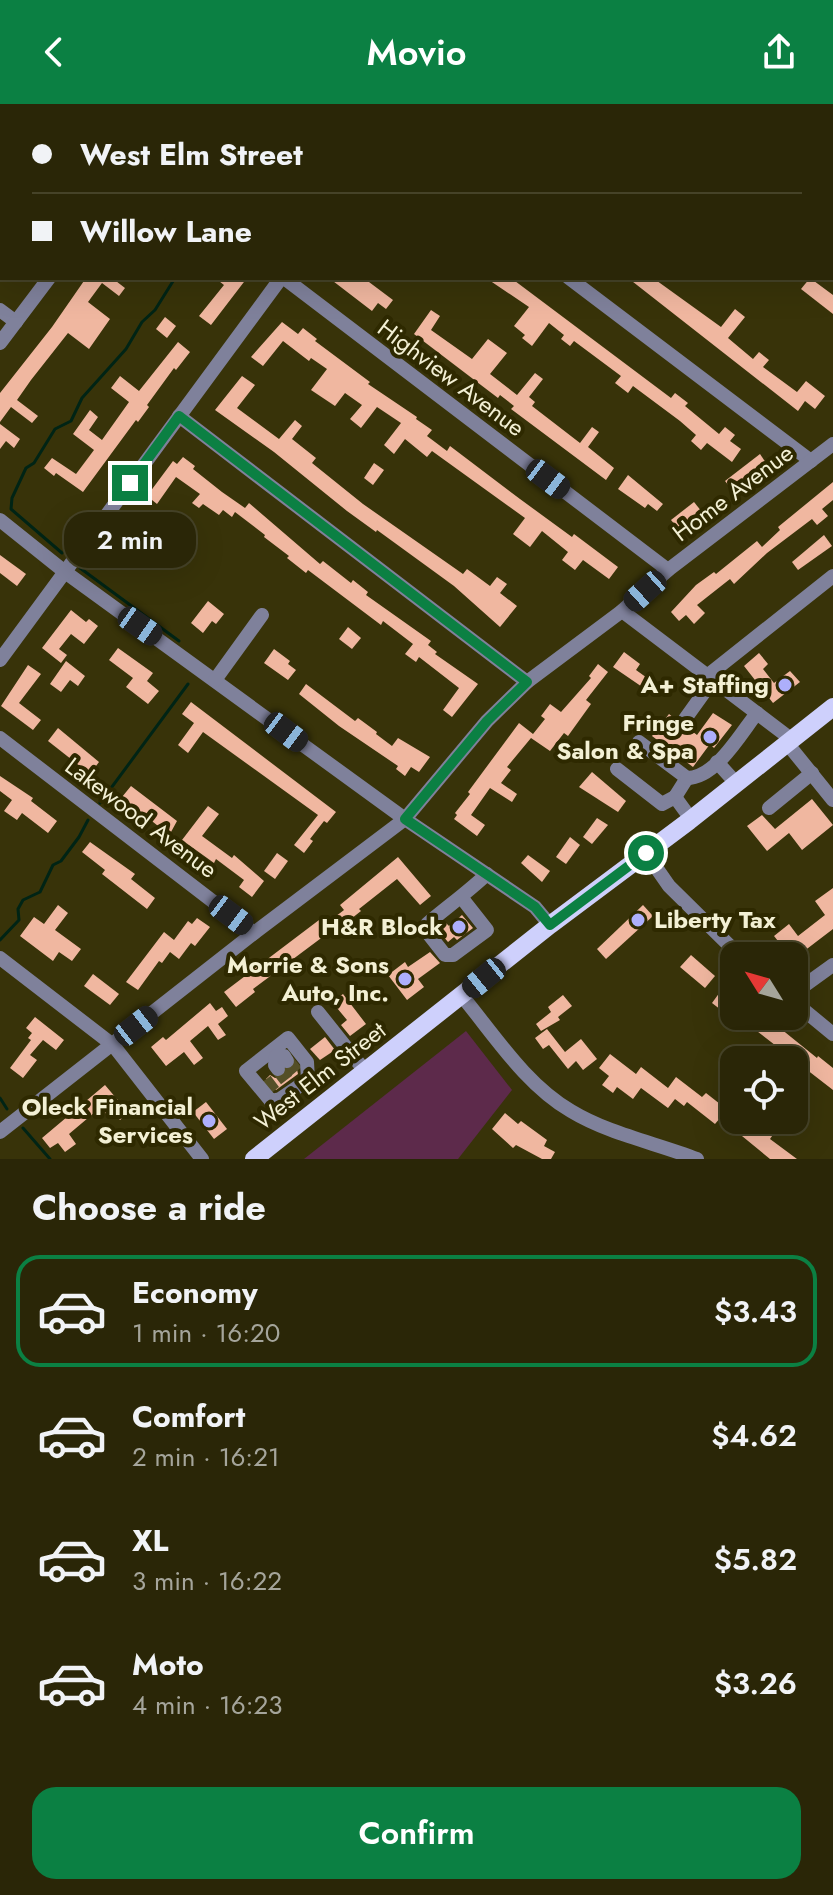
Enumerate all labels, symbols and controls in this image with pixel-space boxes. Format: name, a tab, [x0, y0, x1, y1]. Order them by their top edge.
text: Movio	[367, 26, 466, 78]
icon: back	[32, 30, 76, 74]
icon: share	[757, 30, 801, 74]
text: West Elm Street	[80, 133, 303, 176]
text: Willow Lane	[80, 210, 252, 253]
street label: Highview Avenue	[370, 310, 532, 445]
street label: Home Avenue	[665, 436, 800, 550]
car	[522, 455, 574, 503]
route end	[112, 465, 148, 501]
callout: 2 min	[64, 511, 196, 567]
text: 2 min	[97, 521, 163, 559]
car	[619, 566, 671, 616]
car	[113, 602, 167, 650]
place label: A+ Staffing	[640, 667, 769, 702]
marker: A+ Staffing	[776, 676, 794, 694]
place label: Fringe Salon & Spa	[556, 705, 694, 768]
car	[260, 708, 312, 756]
marker: Fringe Salon & Spa	[701, 728, 719, 746]
street label: Lakewood Avenue	[58, 749, 225, 886]
route start	[628, 835, 664, 871]
car	[205, 891, 257, 939]
place label: Liberty Tax	[654, 902, 776, 937]
place label: H&R Block	[321, 909, 443, 944]
marker: Liberty Tax	[629, 911, 647, 929]
marker: H&R Block	[450, 918, 468, 936]
north arrow	[720, 942, 808, 1030]
map controls	[720, 942, 808, 1134]
place label: Morrie & Sons Auto, Inc.	[227, 947, 389, 1010]
car	[458, 954, 510, 1002]
marker: Morrie & Sons Auto, Inc.	[396, 970, 414, 988]
car	[110, 1002, 162, 1050]
street label: West Elm Street	[246, 1013, 393, 1138]
button: locate	[720, 1046, 808, 1134]
place label: Oleck Financial Services	[22, 1089, 193, 1152]
marker: Oleck Financial Services	[200, 1112, 218, 1130]
text: Choose a ride	[32, 1181, 266, 1233]
text: Economy	[132, 1271, 258, 1314]
icon: car	[36, 1275, 108, 1347]
text: $3.43	[714, 1290, 797, 1333]
text: 1 min · 16:20	[132, 1314, 280, 1352]
text: Comfort	[132, 1395, 245, 1438]
icon: car	[36, 1399, 108, 1471]
text: $4.62	[711, 1414, 797, 1457]
text: 2 min · 16:21	[132, 1438, 280, 1476]
text: XL	[132, 1519, 168, 1562]
icon: car	[36, 1523, 108, 1595]
text: $5.82	[714, 1538, 797, 1581]
text: 3 min · 16:22	[132, 1562, 282, 1600]
text: Moto	[132, 1643, 204, 1686]
icon: car	[36, 1647, 108, 1719]
text: $3.26	[714, 1662, 797, 1705]
text: 4 min · 16:23	[132, 1686, 283, 1724]
button: Confirm	[32, 1787, 801, 1879]

